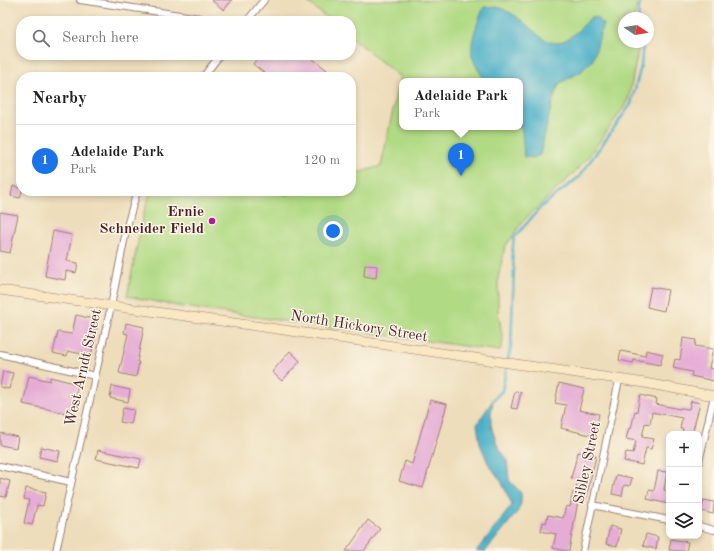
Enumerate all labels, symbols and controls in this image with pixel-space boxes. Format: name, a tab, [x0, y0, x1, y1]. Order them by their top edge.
north arrow	[618, 12, 654, 48]
search box	[16, 16, 356, 60]
icon: search	[30, 27, 52, 49]
text: Search here	[62, 31, 139, 46]
popup	[399, 78, 523, 130]
text: Adelaide Park	[414, 89, 508, 104]
text: Nearby	[32, 90, 87, 107]
text: Park	[414, 107, 441, 120]
pin: 1	[448, 143, 474, 176]
text: Adelaide Park	[70, 145, 164, 160]
text: 1	[41, 154, 49, 167]
text: 120 m	[303, 154, 340, 167]
text: Park	[70, 163, 97, 176]
place label: Ernie Schneider Field	[99, 205, 204, 237]
marker: Ernie Schneider Field	[207, 216, 217, 226]
your location	[323, 221, 343, 241]
street label: West Arndt Street	[63, 308, 105, 428]
street label: North Hickory Street	[289, 309, 429, 345]
street label: Sibley Street	[572, 420, 604, 506]
map controls	[666, 431, 702, 539]
button: +	[666, 431, 702, 467]
button: −	[666, 467, 702, 503]
button: layers	[666, 503, 702, 539]

